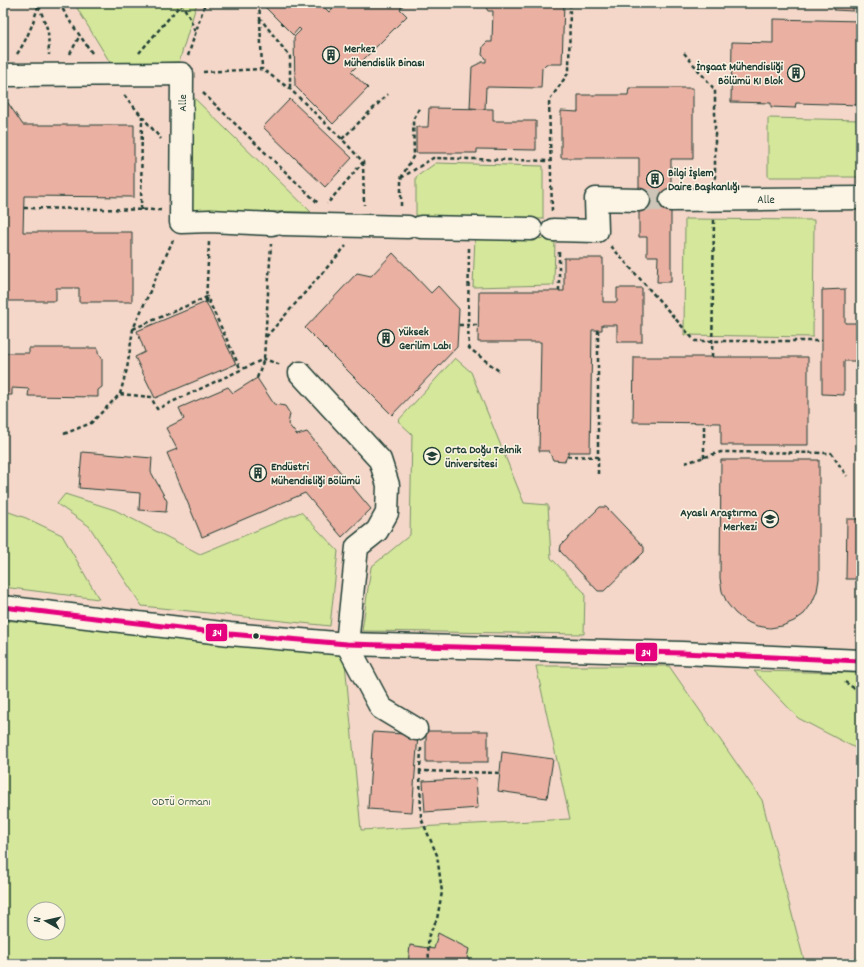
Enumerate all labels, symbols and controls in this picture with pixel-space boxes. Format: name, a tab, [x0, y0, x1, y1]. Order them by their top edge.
place label: Merkez Mühendislik Binası	[344, 41, 424, 72]
building icon: Merkez Mühendislik Binası	[321, 45, 341, 65]
place label: İnşaat Mühendisliği Bölümü K1 Blok	[697, 59, 784, 90]
building icon: İnşaat Mühendisliği Bölümü K1 Blok	[786, 63, 806, 83]
street label: Alle	[175, 94, 192, 112]
place label: Bilgi İşlem Daire Başkanlığı	[668, 165, 740, 196]
building icon: Bilgi İşlem Daire Başkanlığı	[645, 169, 665, 189]
street label: Alle	[757, 192, 775, 209]
place label: Yüksek Gerilim Labı	[398, 324, 451, 355]
building icon: Yüksek Gerilim Labı	[376, 328, 396, 348]
place label: Orta Doğu Teknik Üniversitesi	[445, 442, 522, 473]
school or university icon: Orta Doğu Teknik Üniversitesi	[422, 446, 442, 466]
place label: Endüstri Mühendisliği Bölümü	[271, 459, 360, 490]
building icon: Endüstri Mühendisliği Bölümü	[248, 463, 268, 483]
place label: Ayaslı Araştırma Merkezi	[680, 505, 758, 536]
school or university icon: Ayaslı Araştırma Merkezi	[760, 509, 780, 529]
line badge: 34	[205, 623, 228, 642]
text: 34	[212, 626, 222, 642]
unlabelled marker	[251, 631, 261, 641]
line badge: 34	[635, 642, 658, 662]
text: 34	[641, 646, 651, 662]
park label: ODTÜ Ormanı	[151, 794, 211, 811]
north arrow	[26, 901, 66, 941]
text: N	[30, 916, 46, 924]

